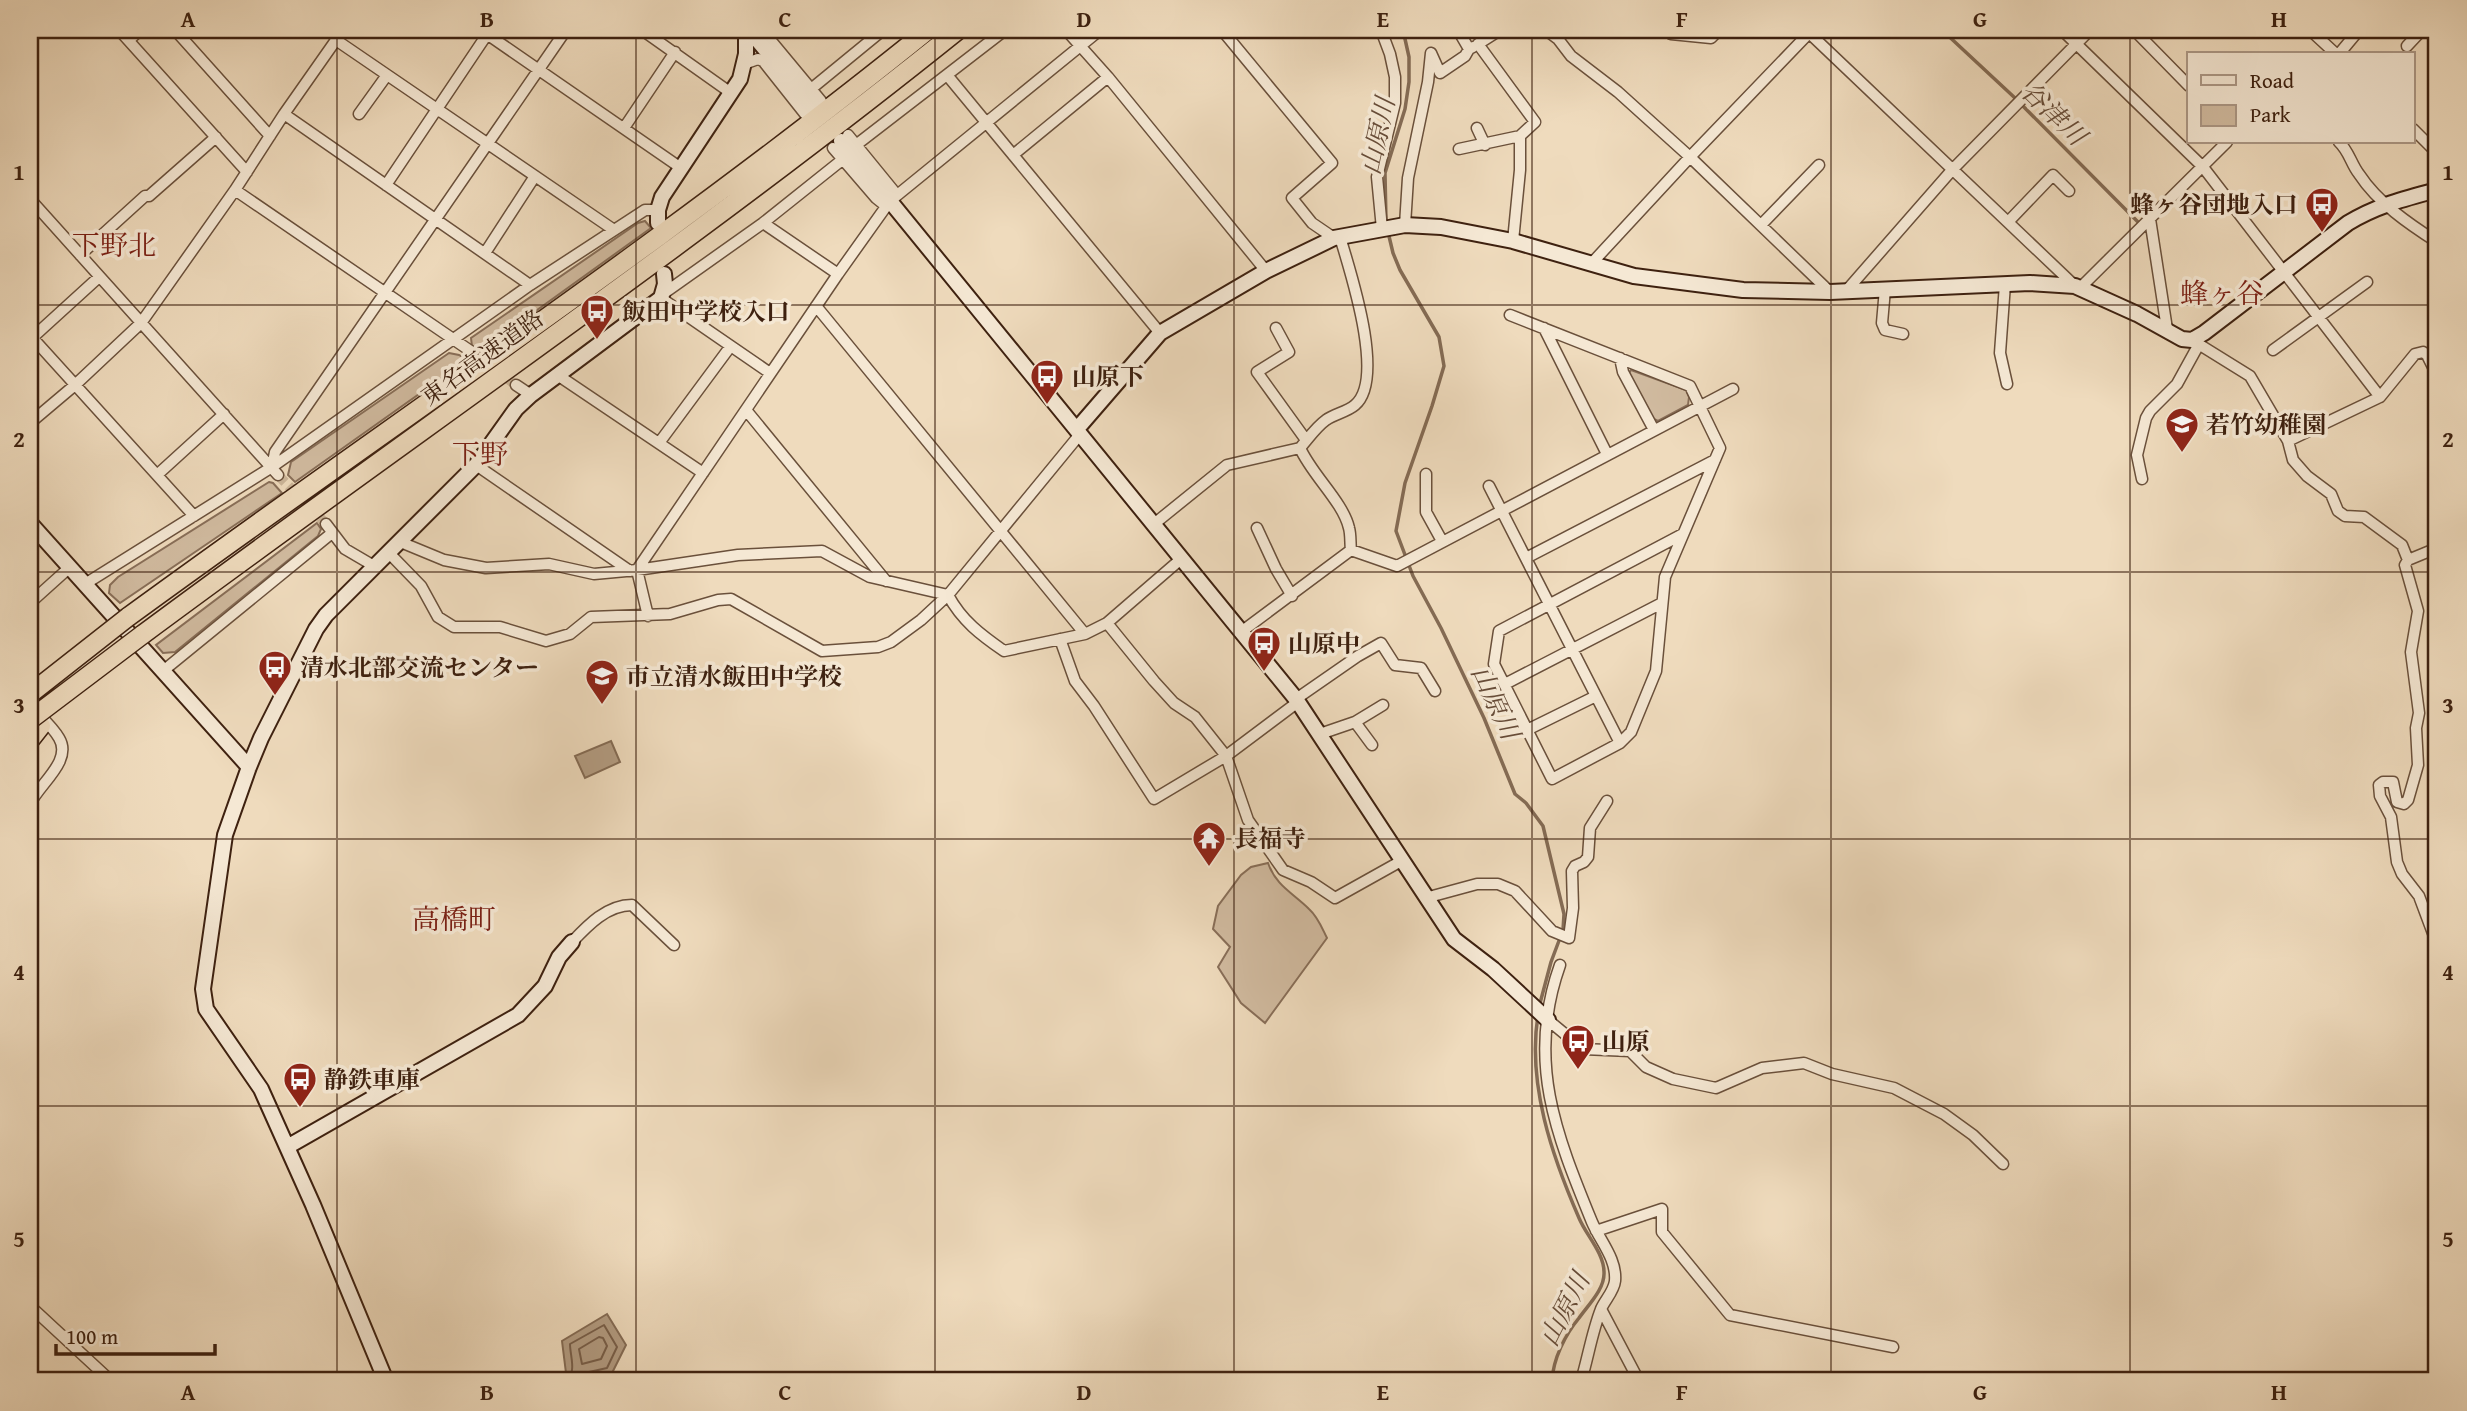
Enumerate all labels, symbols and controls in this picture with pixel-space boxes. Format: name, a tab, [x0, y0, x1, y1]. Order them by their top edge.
text: A	[181, 2, 196, 35]
text: B	[480, 2, 494, 35]
text: C	[778, 2, 792, 35]
text: D	[1077, 2, 1092, 35]
text: E	[1377, 2, 1389, 35]
text: F	[1676, 2, 1688, 35]
text: G	[1973, 2, 1987, 35]
text: H	[2271, 2, 2287, 35]
legend	[2187, 52, 2414, 144]
text: Road	[2250, 65, 2295, 96]
water label: 谷津川	[2012, 72, 2098, 156]
water label: 山原川	[1350, 91, 1405, 178]
text: Park	[2250, 99, 2291, 130]
text: 1	[13, 155, 25, 188]
text: 1	[2442, 155, 2454, 188]
bus stop icon: 蜂ヶ谷団地入口	[2303, 185, 2341, 234]
place label: 蜂ヶ谷団地入口	[2130, 187, 2298, 222]
district label: 下野北	[72, 224, 156, 265]
district label: 蜂ヶ谷	[2180, 272, 2264, 313]
bus stop icon: 飯田中学校入口	[578, 292, 616, 341]
place label: 飯田中学校入口	[622, 294, 790, 329]
street label: 東名高速道路	[413, 301, 551, 413]
bus stop icon: 山原下	[1028, 357, 1066, 406]
place label: 山原下	[1072, 359, 1144, 394]
school or university icon: 若竹幼稚園	[2163, 405, 2201, 454]
place label: 若竹幼稚園	[2206, 407, 2326, 442]
text: 2	[13, 422, 25, 455]
text: 2	[2442, 422, 2454, 455]
district label: 下野	[452, 433, 508, 474]
bus stop icon: 山原中	[1245, 624, 1283, 673]
place label: 山原中	[1288, 626, 1360, 661]
bus stop icon: 清水北部交流センター	[256, 648, 294, 697]
place label: 清水北部交流センター	[300, 650, 539, 685]
school or university icon: 市立清水飯田中学校	[583, 657, 621, 706]
water label: 山原川	[1462, 658, 1531, 748]
place label: 市立清水飯田中学校	[626, 659, 842, 694]
text: 3	[13, 688, 25, 721]
text: 3	[2442, 688, 2454, 721]
temple icon: 長福寺	[1190, 819, 1228, 868]
place label: 長福寺	[1234, 821, 1306, 856]
district label: 高橋町	[412, 898, 496, 939]
text: 4	[13, 955, 25, 988]
text: 4	[2442, 955, 2454, 988]
bus stop icon: 山原	[1559, 1022, 1597, 1071]
place label: 山原	[1602, 1024, 1650, 1059]
bus stop icon: 静鉄車庫	[281, 1060, 319, 1109]
place label: 静鉄車庫	[324, 1062, 420, 1097]
text: 5	[13, 1222, 25, 1255]
text: 5	[2442, 1222, 2454, 1255]
water label: 山原川	[1529, 1263, 1600, 1353]
scale bar	[56, 1313, 215, 1357]
text: 100 m	[66, 1321, 118, 1352]
text: A	[181, 1375, 196, 1408]
text: B	[480, 1375, 494, 1408]
text: C	[778, 1375, 792, 1408]
text: D	[1077, 1375, 1092, 1408]
text: E	[1377, 1375, 1389, 1408]
text: F	[1676, 1375, 1688, 1408]
text: G	[1973, 1375, 1987, 1408]
text: H	[2271, 1375, 2287, 1408]

